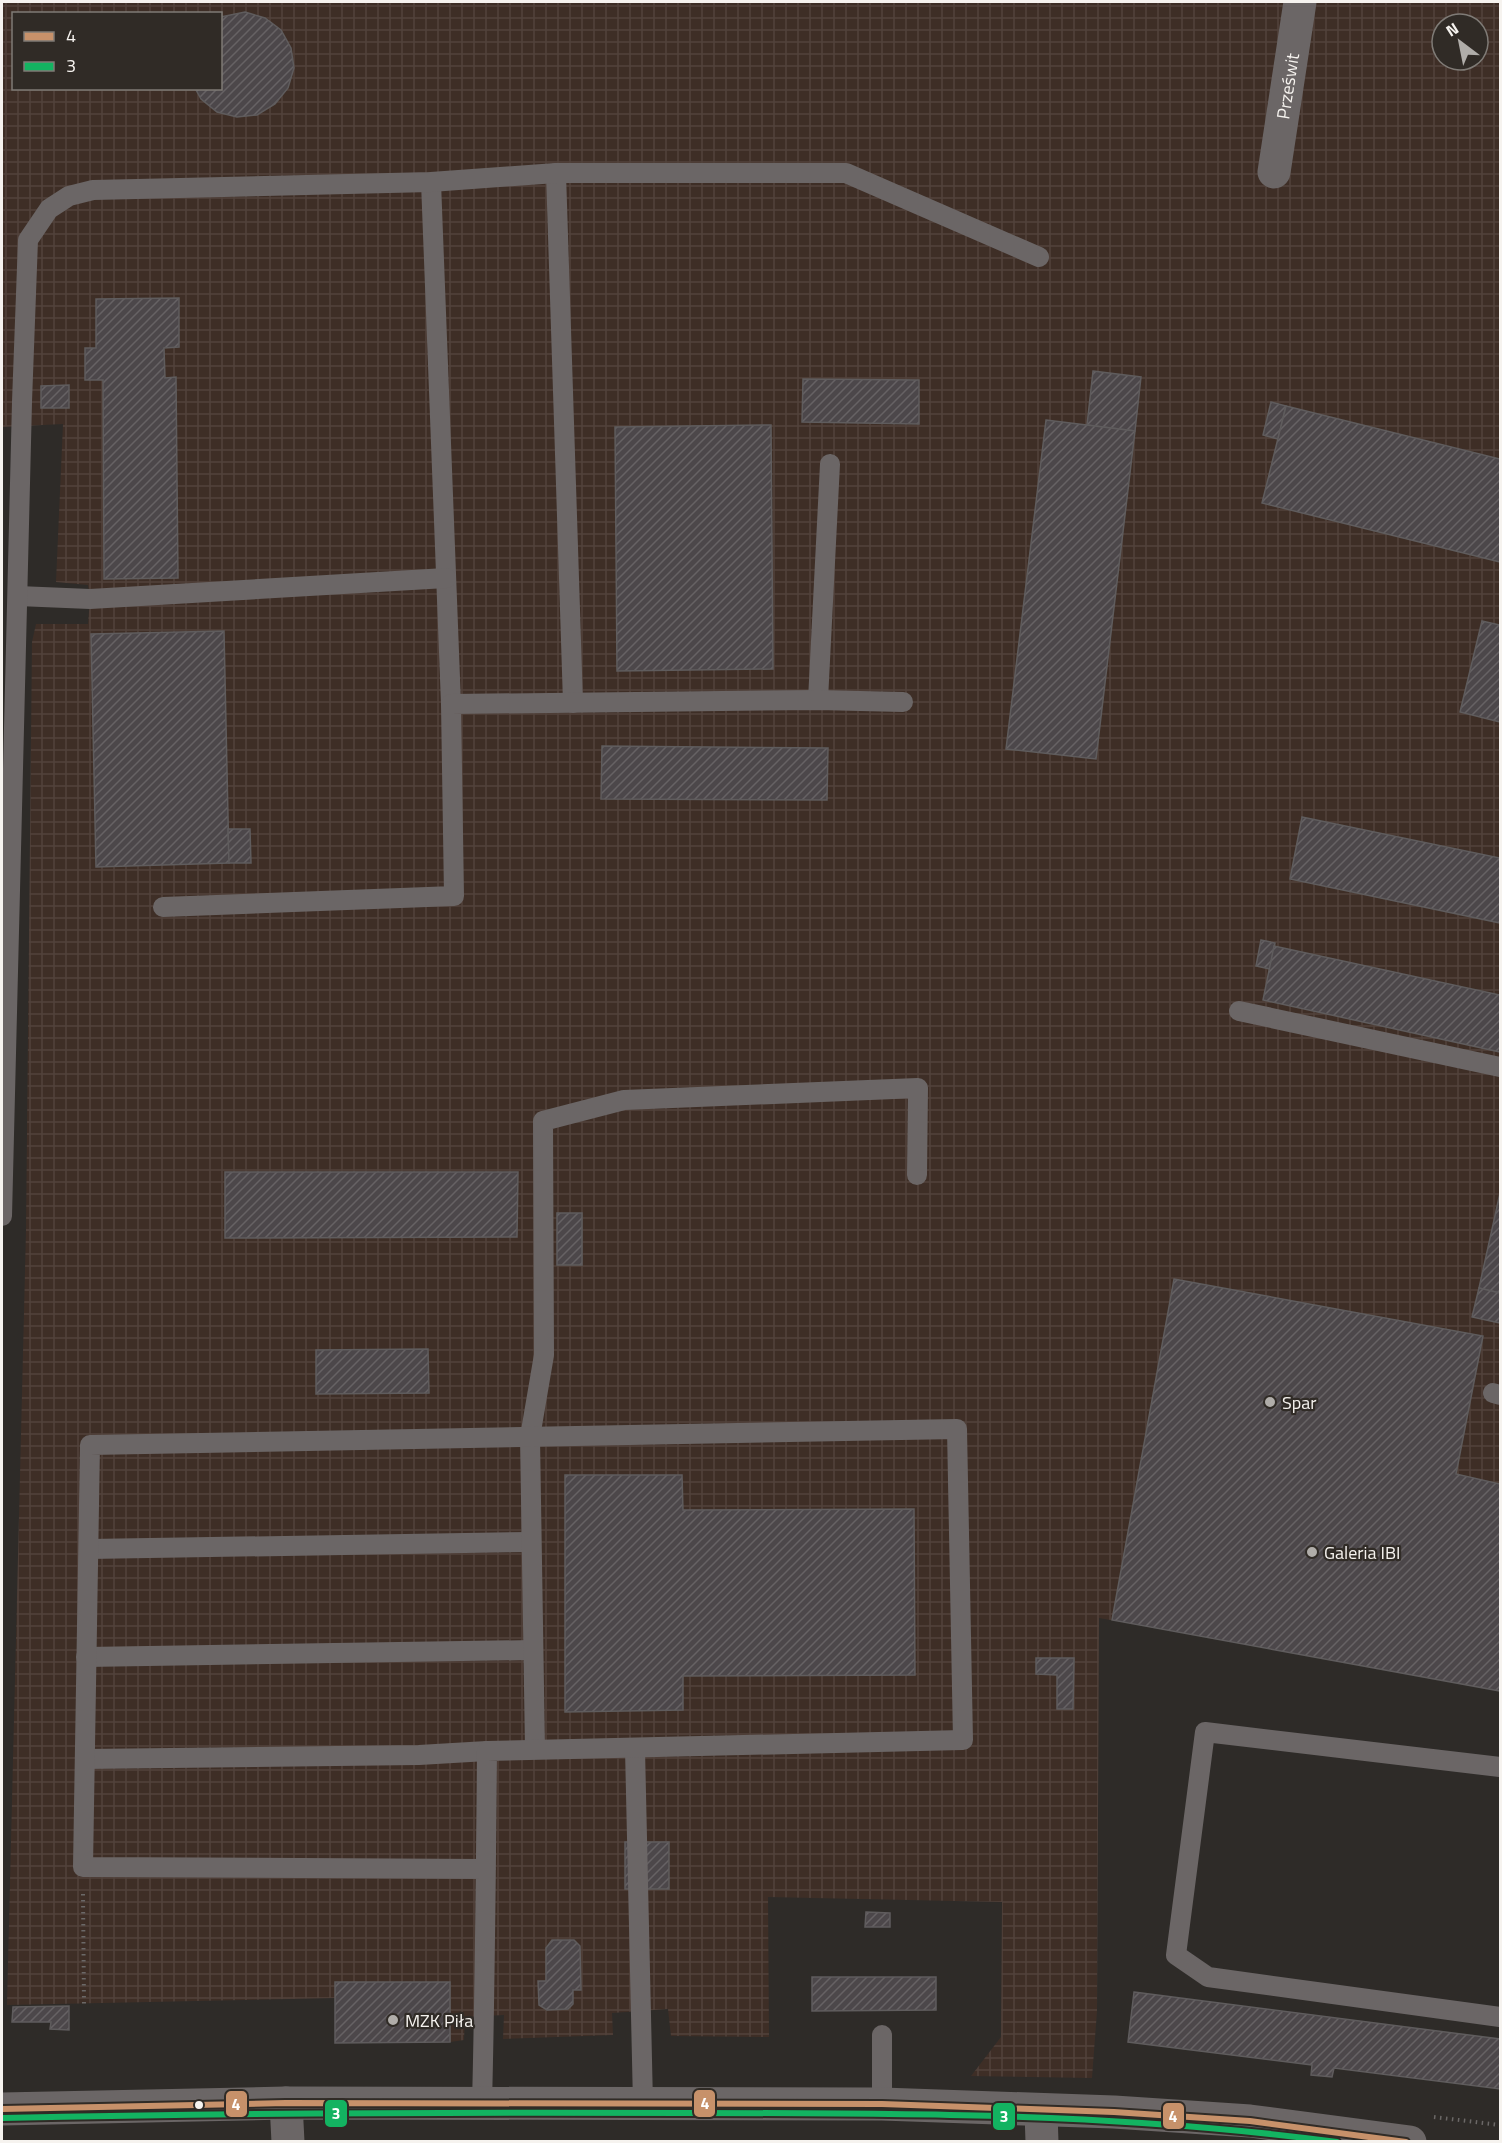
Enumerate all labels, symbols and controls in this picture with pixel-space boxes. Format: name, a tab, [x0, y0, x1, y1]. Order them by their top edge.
legend	[12, 12, 222, 90]
north arrow	[1430, 12, 1490, 72]
text: N	[1441, 16, 1463, 42]
text: 4	[66, 22, 76, 49]
street label: Prześwit	[1269, 50, 1306, 121]
text: 3	[66, 52, 76, 79]
place label: Spar	[1282, 1389, 1317, 1416]
marker: Spar	[1263, 1395, 1277, 1409]
place label: Galeria IBI	[1324, 1539, 1400, 1566]
marker: Galeria IBI	[1305, 1545, 1319, 1559]
place label: MZK Piła	[405, 2007, 473, 2034]
marker: MZK Piła	[386, 2013, 400, 2027]
line badge: 4	[693, 2089, 716, 2118]
line badge: 4	[225, 2090, 248, 2118]
text: 4	[701, 2091, 710, 2115]
text: 4	[232, 2092, 241, 2116]
unlabelled marker	[193, 2099, 205, 2111]
line badge: 3	[324, 2099, 348, 2128]
text: 3	[332, 2101, 340, 2125]
line badge: 3	[992, 2102, 1016, 2131]
line badge: 4	[1162, 2102, 1185, 2130]
text: 3	[1000, 2104, 1008, 2128]
text: 4	[1169, 2104, 1178, 2128]

